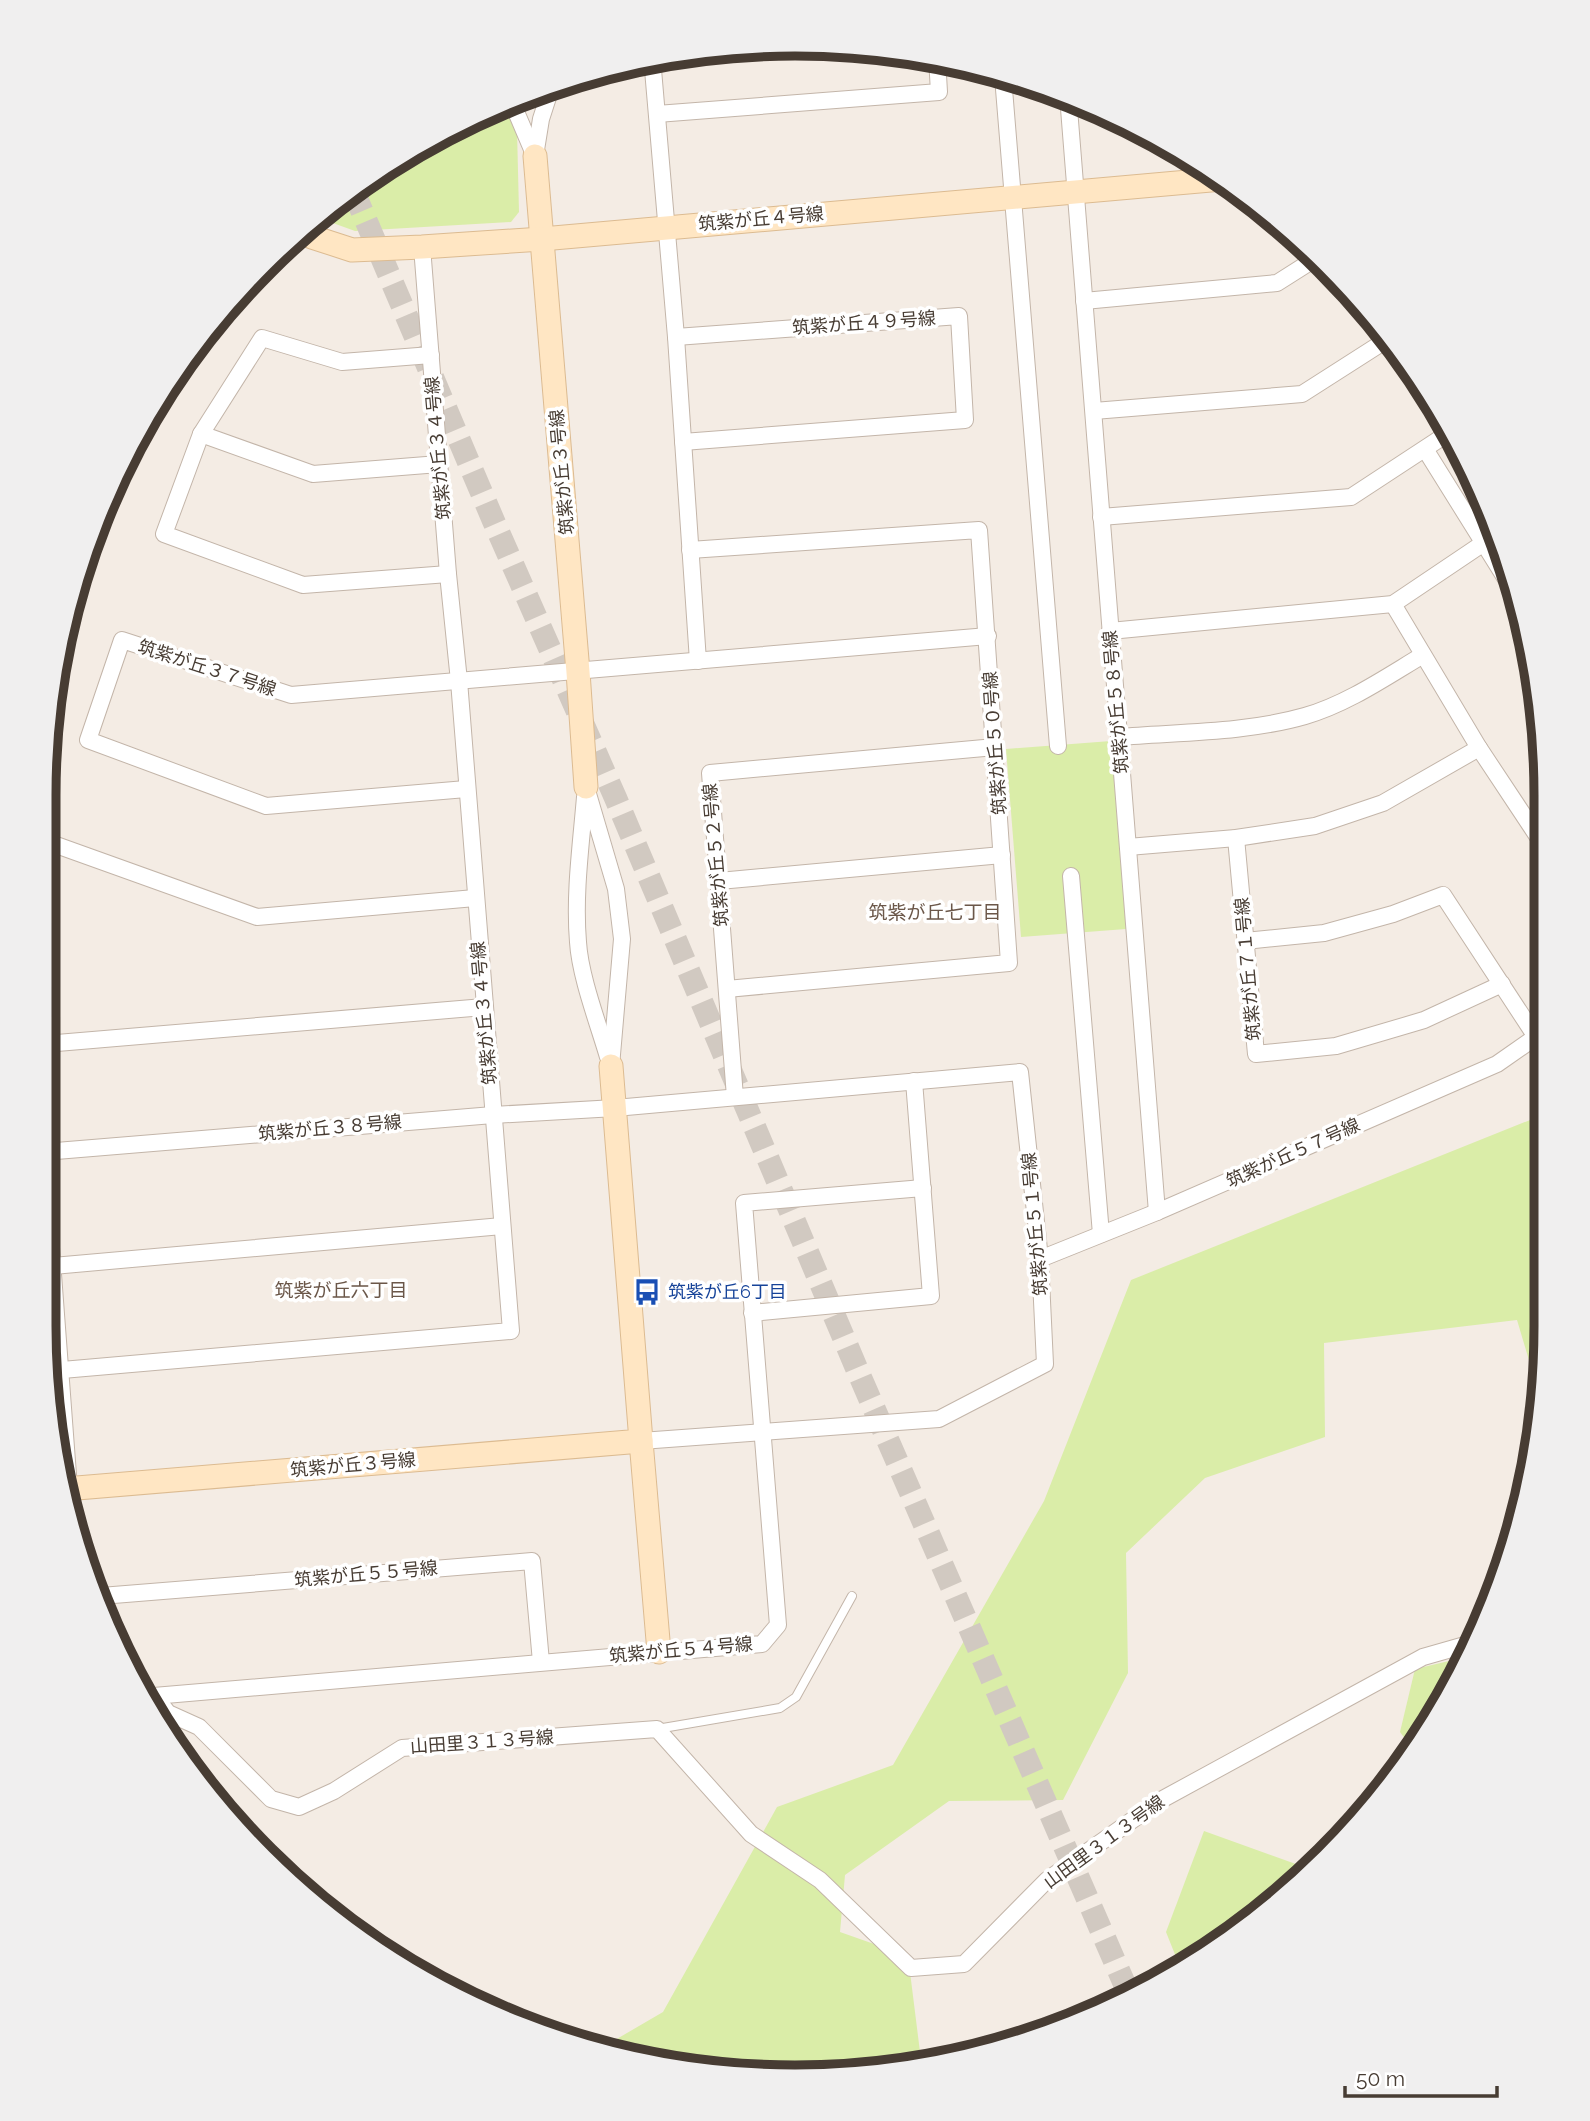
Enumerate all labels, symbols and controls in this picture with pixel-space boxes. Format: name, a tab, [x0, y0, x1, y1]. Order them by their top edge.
street label: 筑紫が丘４号線	[697, 203, 825, 234]
street label: 筑紫が丘４９号線	[791, 307, 937, 338]
street label: 筑紫が丘３４号線	[421, 375, 454, 521]
street label: 筑紫が丘３号線	[546, 408, 577, 536]
street label: 筑紫が丘５８号線	[1099, 629, 1132, 775]
street label: 筑紫が丘３７号線	[135, 635, 279, 700]
street label: 筑紫が丘５０号線	[979, 670, 1010, 816]
street label: 筑紫が丘５２号線	[699, 782, 732, 928]
street label: 筑紫が丘７１号線	[1231, 896, 1264, 1042]
district label: 筑紫が丘七丁目	[868, 901, 1002, 923]
street label: 筑紫が丘３４号線	[467, 940, 500, 1086]
street label: 筑紫が丘３８号線	[257, 1111, 403, 1144]
street label: 筑紫が丘５７号線	[1223, 1114, 1363, 1191]
street label: 筑紫が丘５１号線	[1018, 1151, 1051, 1297]
bus stop icon: 筑紫が丘6丁目	[632, 1277, 662, 1307]
district label: 筑紫が丘六丁目	[274, 1279, 408, 1301]
place label: 筑紫が丘6丁目	[668, 1281, 787, 1302]
street label: 筑紫が丘３号線	[289, 1449, 417, 1480]
street label: 筑紫が丘５５号線	[293, 1557, 439, 1590]
street label: 筑紫が丘５４号線	[608, 1633, 754, 1666]
street label: 山田里３１３号線	[409, 1726, 555, 1757]
street label: 山田里３１３号線	[1039, 1791, 1168, 1892]
scale bar	[1345, 2054, 1497, 2098]
text: 50 m	[1356, 2066, 1405, 2091]

